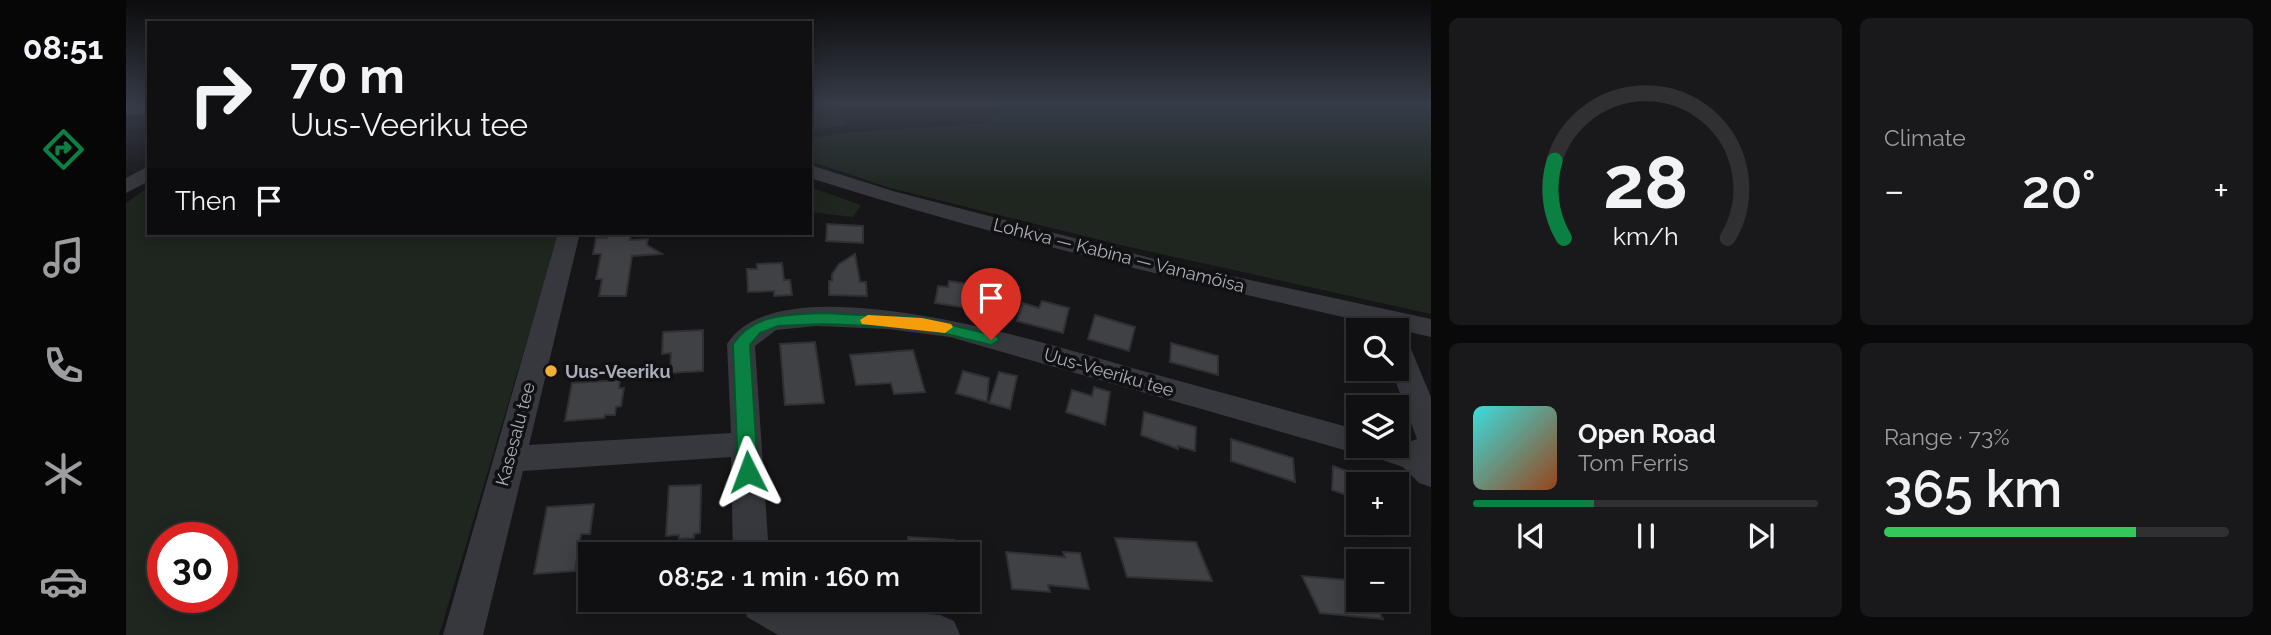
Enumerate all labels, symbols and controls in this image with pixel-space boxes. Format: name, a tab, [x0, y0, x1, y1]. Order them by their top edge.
text: 08:51	[23, 29, 103, 66]
text: 70 m	[290, 47, 405, 104]
icon: right	[175, 49, 266, 140]
text: Uus-Veeriku tee	[290, 106, 528, 143]
text: Climate	[1884, 124, 1966, 151]
icon: directions	[39, 125, 88, 174]
text: 28	[1603, 140, 1688, 225]
text: 20°	[2022, 159, 2096, 220]
text: −	[1884, 168, 1904, 213]
text: +	[2213, 168, 2229, 213]
icon: arrive	[250, 182, 288, 220]
text: Then	[175, 186, 236, 216]
street label: Lohkva — Kabina — Vanamõisa	[991, 214, 1247, 296]
text: km/h	[1613, 220, 1678, 250]
icon: music	[39, 233, 88, 282]
pin	[961, 268, 1021, 340]
icon: arrive	[972, 279, 1010, 317]
map controls	[1346, 318, 1409, 612]
button: search	[1346, 318, 1409, 381]
icon: phone	[39, 341, 88, 390]
street label: Uus-Veeriku tee	[1042, 343, 1177, 401]
place label: Uus-Veeriku	[565, 361, 671, 382]
marker: Uus-Veeriku	[543, 363, 559, 379]
street label: Kasesalu tee	[491, 380, 539, 488]
button: layers	[1346, 395, 1409, 458]
text: Open Road	[1578, 419, 1716, 449]
text: Range · 73%	[1884, 423, 2010, 450]
position arrow	[711, 435, 785, 509]
icon: climate	[39, 449, 88, 498]
text: Tom Ferris	[1578, 449, 1689, 476]
text: 365 km	[1884, 458, 2062, 519]
button: +	[1346, 472, 1409, 535]
icon: previous	[1512, 517, 1550, 555]
icon: pause	[1627, 517, 1665, 555]
icon: next	[1742, 517, 1780, 555]
speed limit sign: 30	[147, 522, 238, 613]
button: −	[1346, 549, 1409, 612]
icon: car	[39, 557, 88, 606]
text: 08:52 · 1 min · 160 m	[658, 562, 900, 592]

